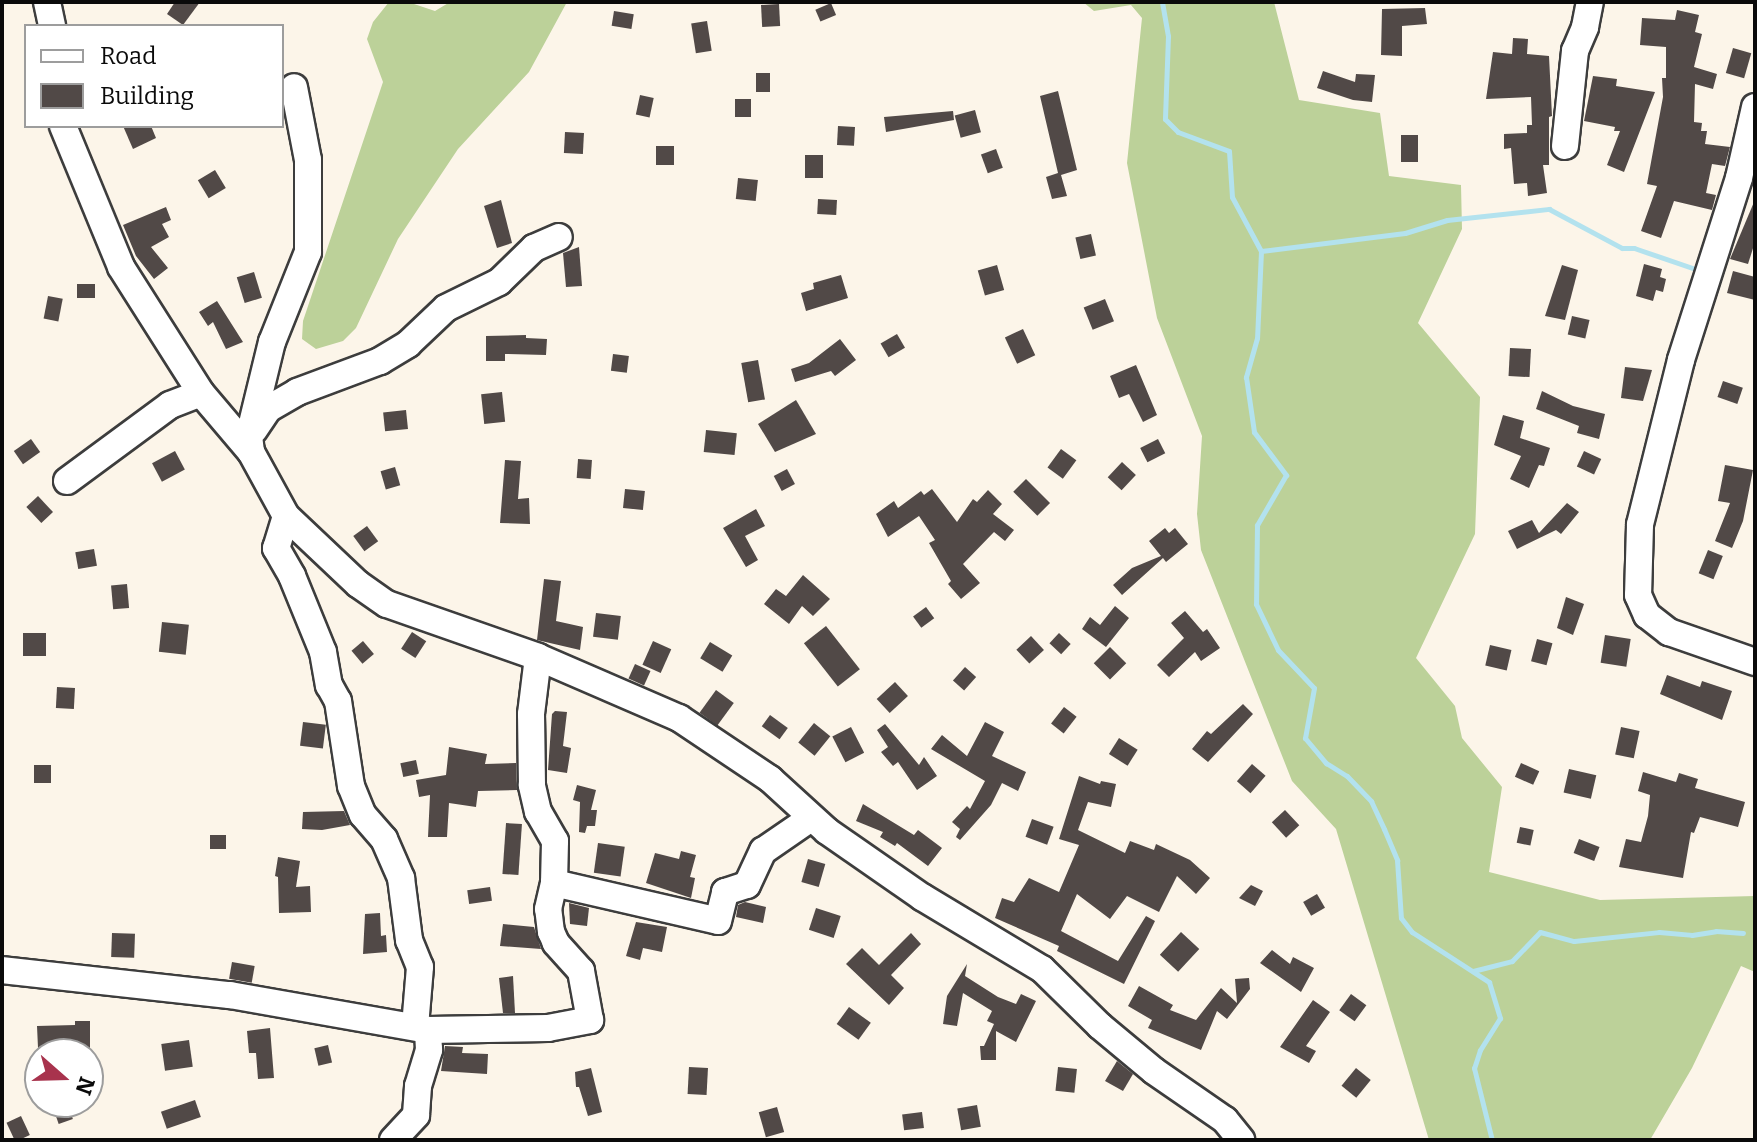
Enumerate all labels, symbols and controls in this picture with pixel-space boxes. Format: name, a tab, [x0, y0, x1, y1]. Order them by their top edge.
legend	[24, 24, 284, 128]
text: Road	[100, 42, 156, 70]
text: Building	[100, 82, 194, 110]
north arrow	[24, 1038, 104, 1118]
text: N	[70, 1073, 101, 1098]

